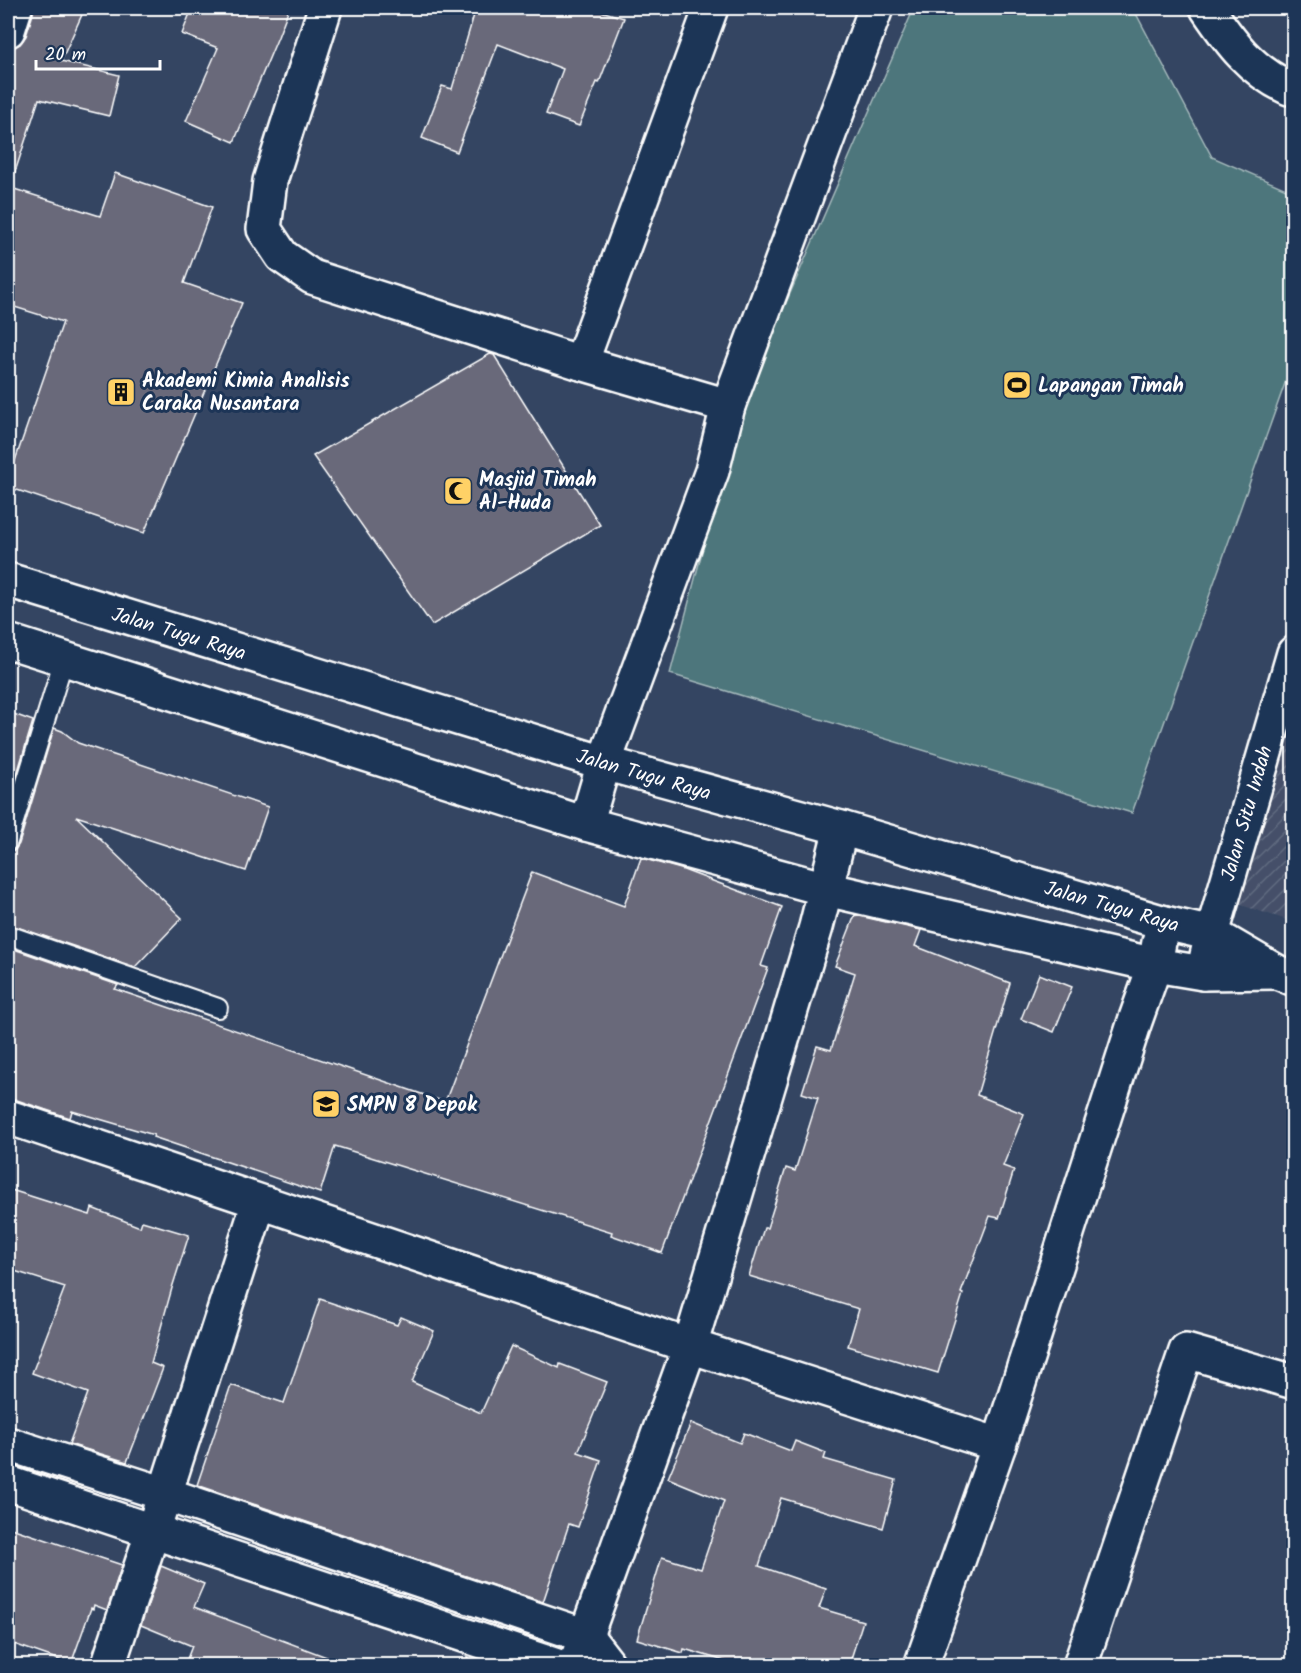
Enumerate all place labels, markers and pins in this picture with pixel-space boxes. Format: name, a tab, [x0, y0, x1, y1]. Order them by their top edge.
place label: Akademi Kimia Analisis Caraka Nusantara	[142, 366, 350, 421]
sports icon: Lapangan Timah	[1001, 369, 1033, 401]
place label: Lapangan Timah	[1038, 371, 1184, 403]
building icon: Akademi Kimia Analisis Caraka Nusantara	[105, 376, 137, 408]
place label: Masjid Timah Al-Huda	[479, 465, 596, 520]
mosque icon: Masjid Timah Al-Huda	[442, 475, 474, 507]
school or university icon: SMPN 8 Depok	[310, 1088, 342, 1120]
place label: SMPN 8 Depok	[347, 1090, 478, 1122]

